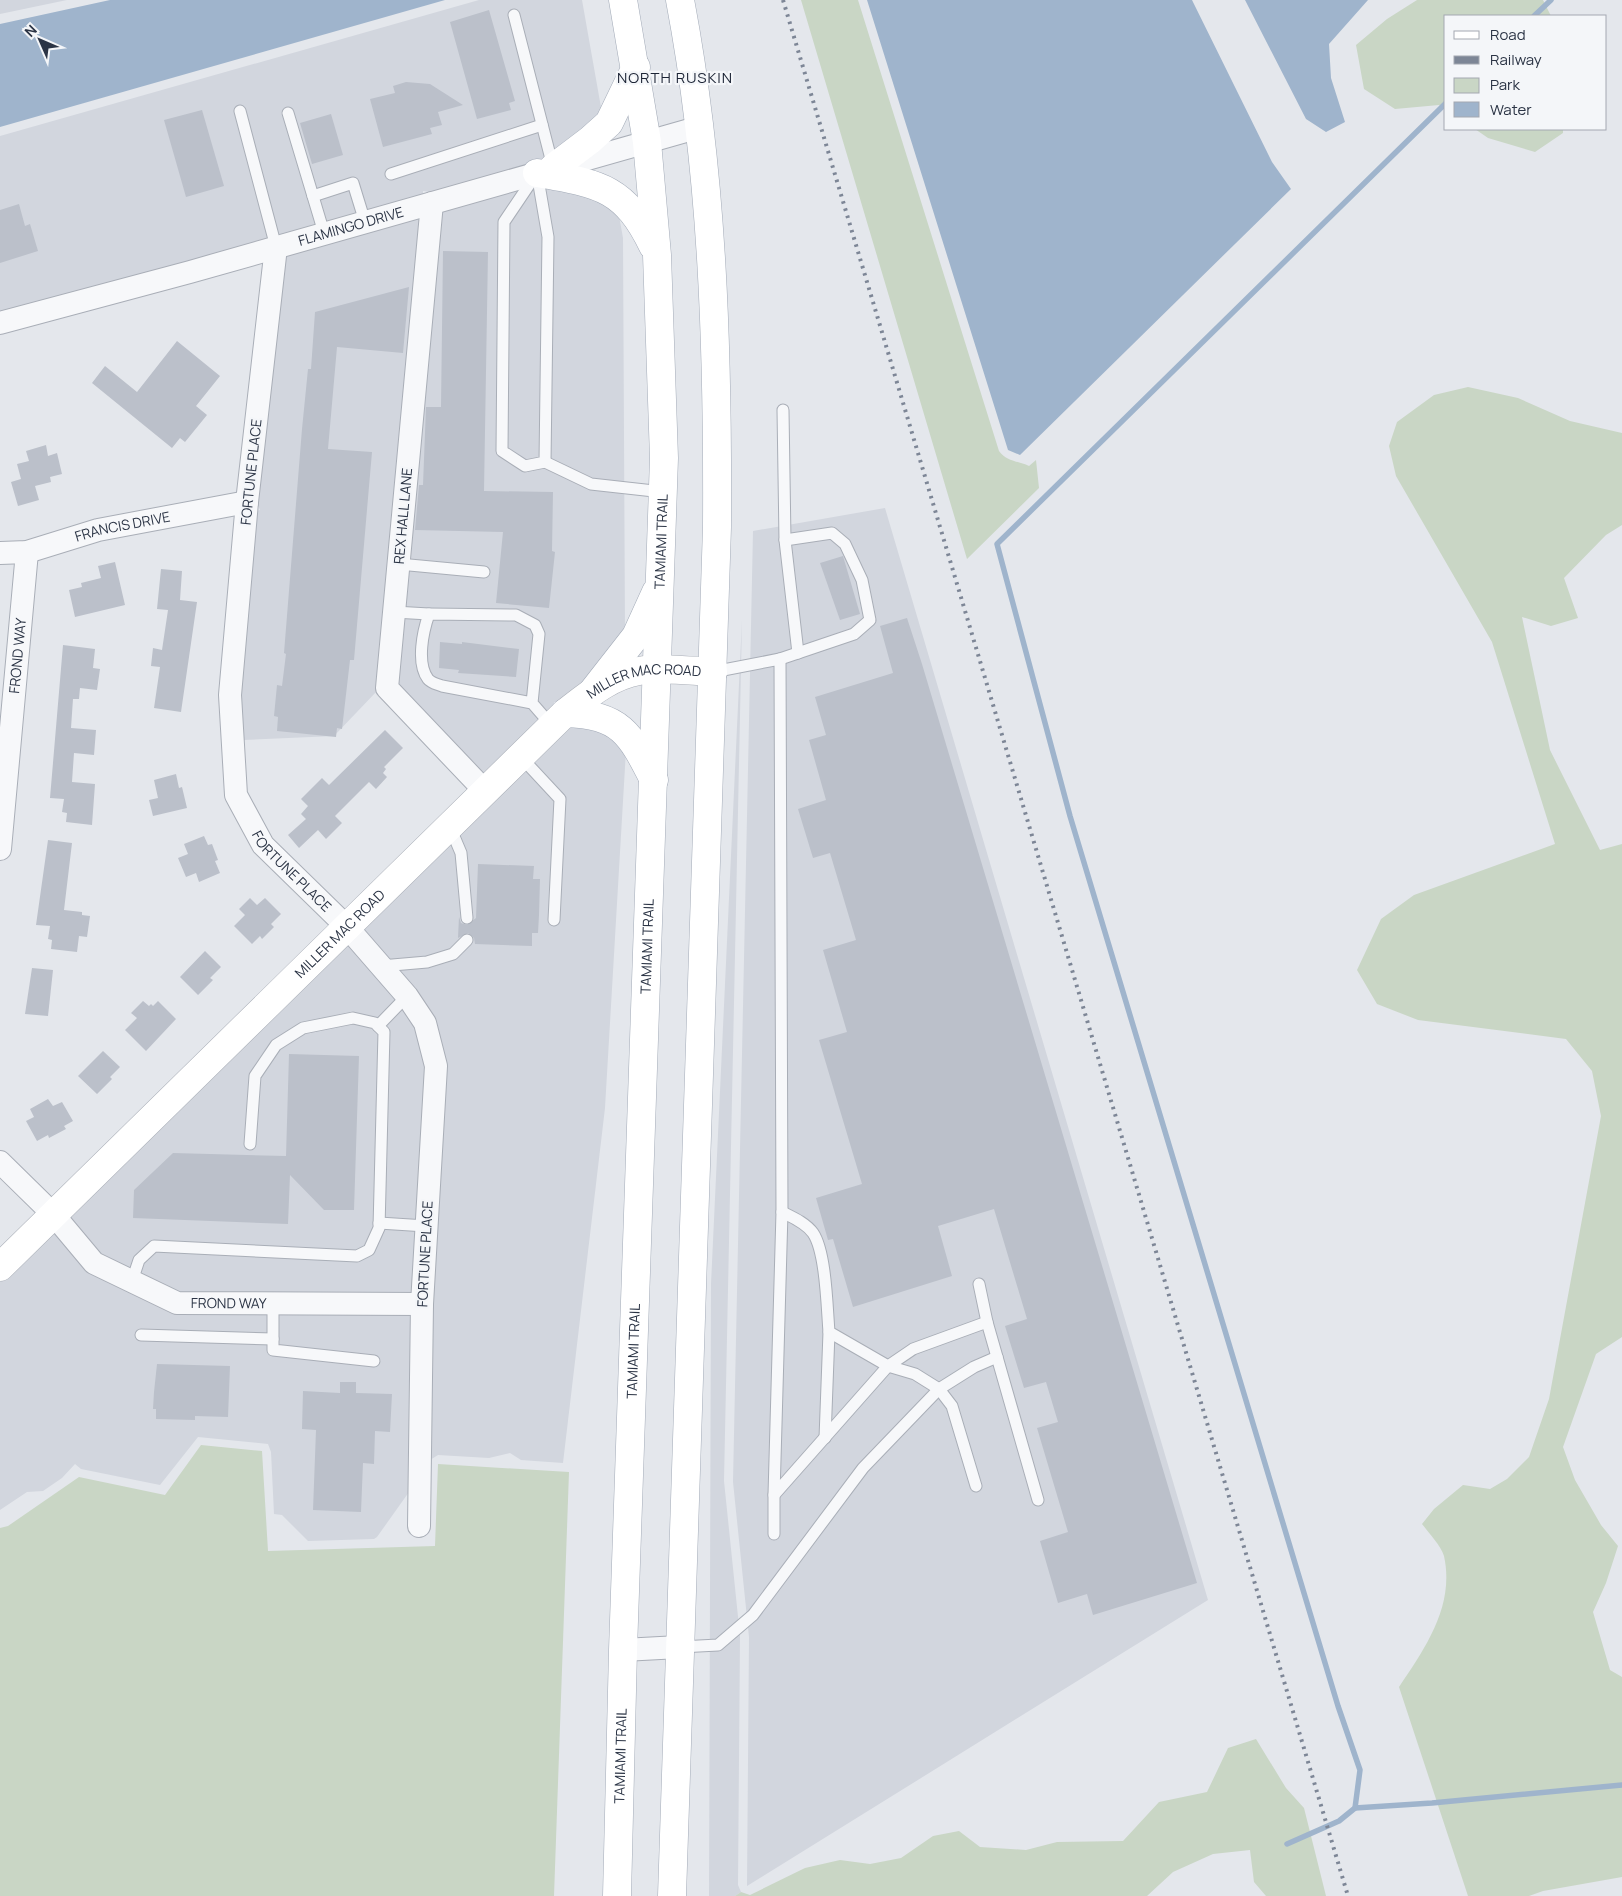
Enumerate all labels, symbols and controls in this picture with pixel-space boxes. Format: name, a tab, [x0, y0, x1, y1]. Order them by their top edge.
north arrow	[15, 15, 65, 65]
legend	[1444, 15, 1607, 130]
text: N	[20, 20, 41, 41]
text: Road	[1490, 24, 1526, 45]
text: Railway	[1490, 49, 1542, 70]
district label: NORTH RUSKIN	[617, 67, 733, 88]
text: Park	[1490, 74, 1520, 95]
text: Water	[1490, 99, 1532, 120]
street label: FLAMINGO DRIVE	[296, 202, 406, 250]
street label: FORTUNE PLACE	[235, 418, 266, 526]
street label: REX HALL LANE	[389, 467, 416, 565]
street label: TAMIAMI TRAIL	[649, 494, 672, 590]
street label: FRANCIS DRIVE	[72, 507, 172, 546]
street label: FROND WAY	[4, 617, 30, 694]
street label: MILLER MAC ROAD	[582, 659, 702, 703]
street label: FORTUNE PLACE	[248, 827, 336, 916]
street label: MILLER MAC ROAD	[290, 885, 389, 982]
street label: TAMIAMI TRAIL	[636, 899, 658, 994]
street label: FORTUNE PLACE	[412, 1200, 437, 1308]
street label: FROND WAY	[191, 1293, 267, 1312]
street label: TAMIAMI TRAIL	[622, 1303, 644, 1399]
street label: TAMIAMI TRAIL	[609, 1708, 631, 1804]

